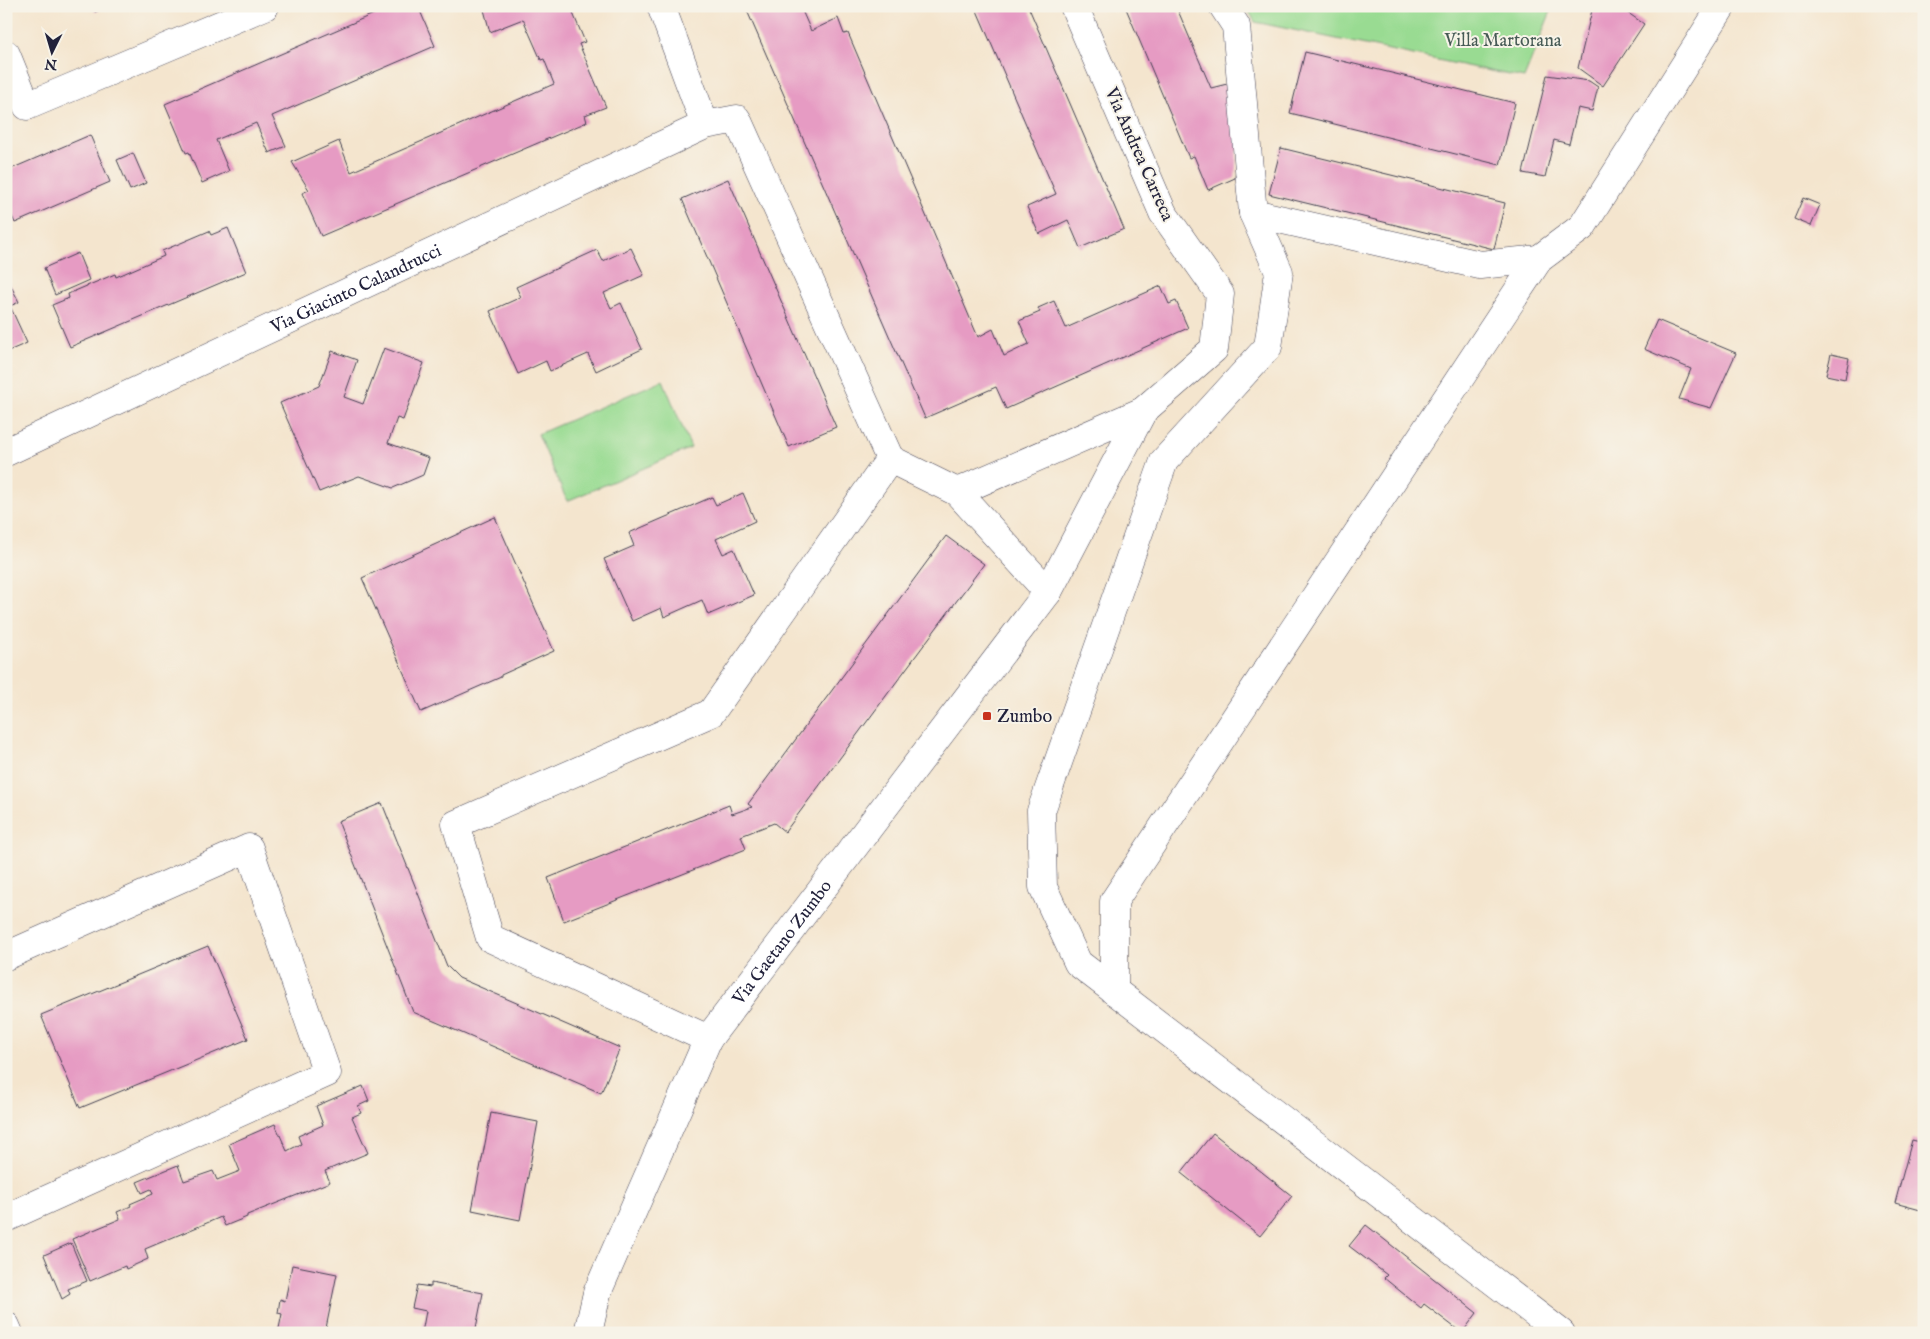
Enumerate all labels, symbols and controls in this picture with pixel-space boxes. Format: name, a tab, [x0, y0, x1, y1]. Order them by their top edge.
north arrow	[28, 28, 78, 78]
park label: Villa Martorana	[1444, 30, 1562, 53]
text: N	[44, 54, 59, 74]
street label: Via Andrea Carreca	[1098, 83, 1178, 225]
street label: Via Giacinto Calandrucci	[266, 240, 446, 340]
place label: Zumbo	[997, 706, 1052, 729]
marker: Zumbo	[981, 710, 993, 722]
street label: Via Gaetano Zumbo	[727, 876, 838, 1011]

